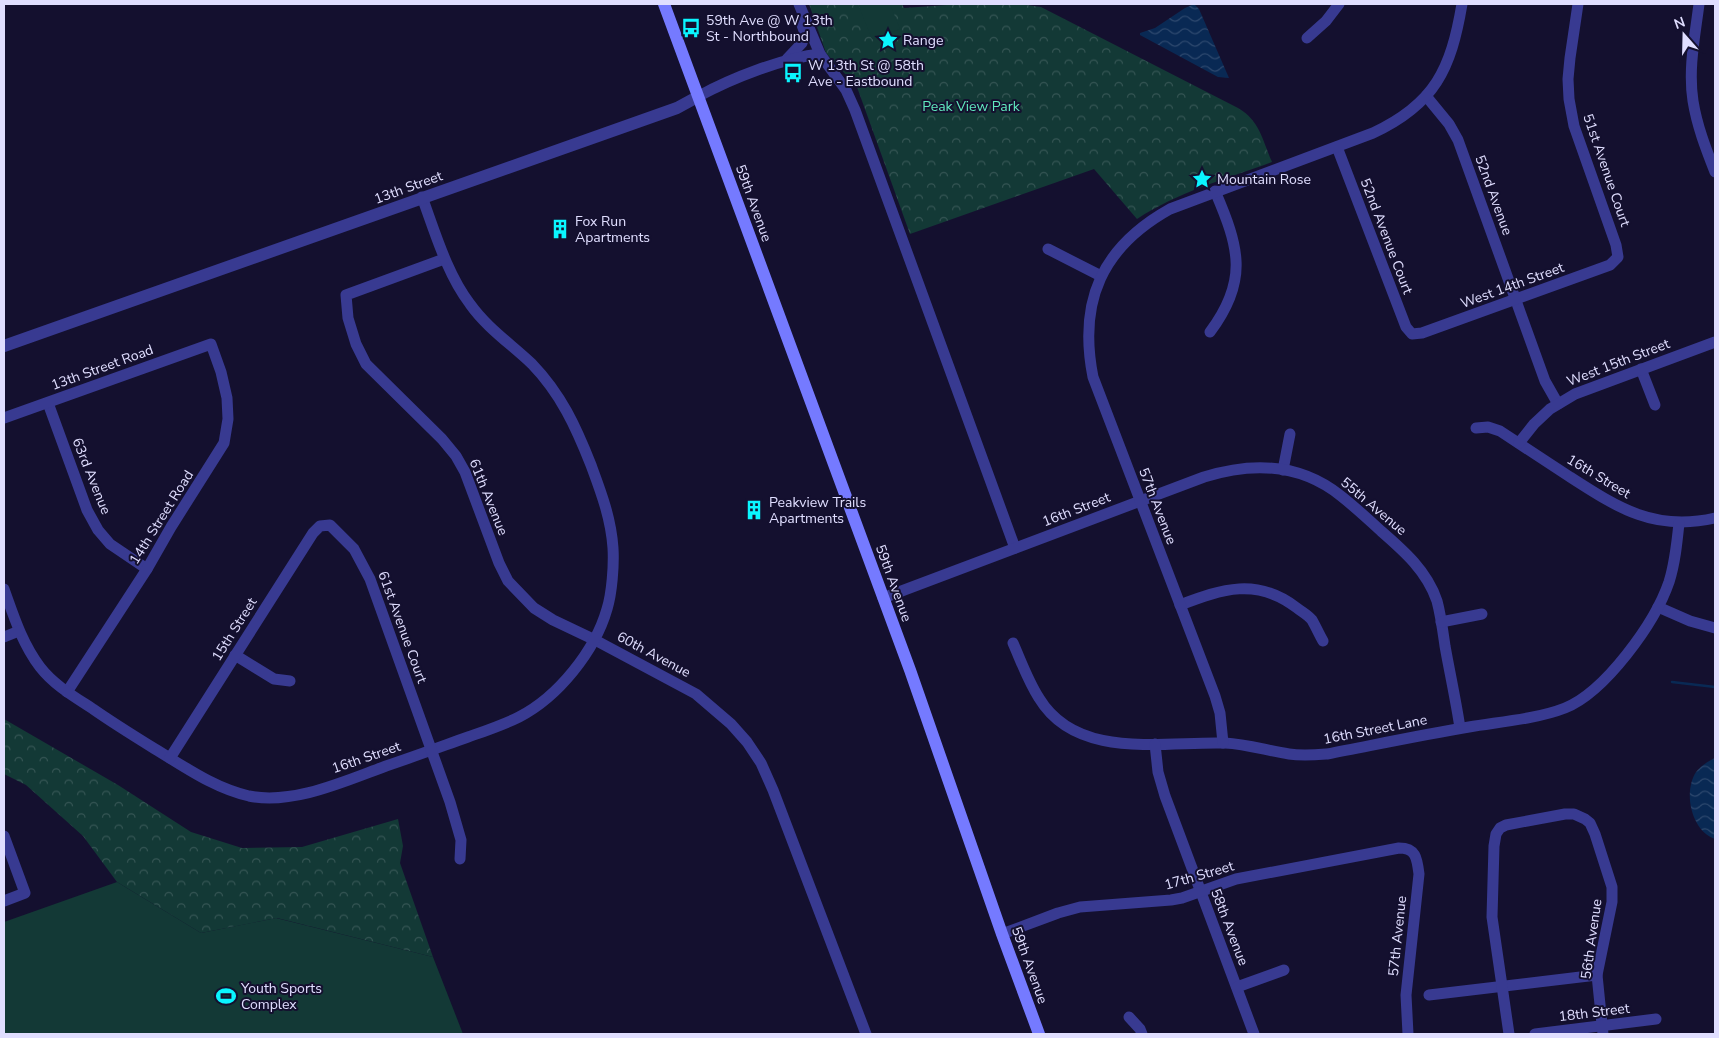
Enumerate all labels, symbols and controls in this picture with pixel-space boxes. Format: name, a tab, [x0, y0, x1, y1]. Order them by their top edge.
north arrow	[1659, 10, 1709, 60]
place label: 59th Ave @ W 13th St - Northbound	[706, 11, 833, 46]
text: N	[1672, 13, 1688, 34]
bus stop icon: 59th Ave @ W 13th St - Northbound	[680, 17, 702, 39]
place icon: Range	[877, 29, 899, 51]
place label: Range	[903, 31, 943, 50]
place label: W 13th St @ 58th Ave - Eastbound	[808, 56, 924, 91]
bus stop icon: W 13th St @ 58th Ave - Eastbound	[782, 62, 804, 84]
park label: Peak View Park	[922, 97, 1021, 116]
street label: 51st Avenue Court	[1578, 111, 1635, 229]
street label: 52nd Avenue	[1470, 152, 1517, 238]
street label: 59th Avenue	[731, 162, 776, 244]
street label: 13th Street	[371, 166, 445, 209]
place icon: Mountain Rose	[1191, 168, 1213, 190]
place label: Mountain Rose	[1217, 170, 1311, 189]
street label: 52nd Avenue Court	[1356, 176, 1417, 297]
place label: Fox Run Apartments	[575, 212, 650, 247]
building icon: Fox Run Apartments	[549, 218, 571, 240]
street label: West 14th Street	[1458, 258, 1567, 313]
street label: West 15th Street	[1564, 334, 1672, 391]
street label: 13th Street Road	[48, 340, 156, 395]
street label: 63rd Avenue	[68, 435, 116, 517]
street label: 16th Street	[1563, 450, 1634, 503]
street label: 61th Avenue	[465, 456, 512, 538]
street label: 57th Avenue	[1134, 465, 1181, 547]
street label: 14th Street Road	[125, 467, 198, 568]
street label: 55th Avenue	[1337, 473, 1411, 540]
street label: 16th Street	[1039, 488, 1113, 531]
place label: Peakview Trails Apartments	[769, 493, 866, 528]
building icon: Peakview Trails Apartments	[743, 499, 765, 521]
street label: 59th Avenue	[871, 542, 916, 624]
street label: 61st Avenue Court	[373, 568, 432, 686]
street label: 15th Street	[207, 594, 261, 665]
street label: 60th Avenue	[614, 627, 694, 682]
street label: 16th Street Lane	[1322, 710, 1429, 749]
street label: 16th Street	[329, 737, 403, 778]
street label: 17th Street	[1162, 856, 1236, 894]
street label: 58th Avenue	[1206, 886, 1253, 968]
street label: 57th Avenue	[1384, 895, 1411, 977]
street label: 56th Avenue	[1576, 898, 1607, 980]
street label: 59th Avenue	[1007, 924, 1052, 1006]
place label: Youth Sports Complex	[240, 979, 322, 1014]
sports icon: Youth Sports Complex	[215, 985, 237, 1007]
street label: 18th Street	[1557, 999, 1631, 1026]

